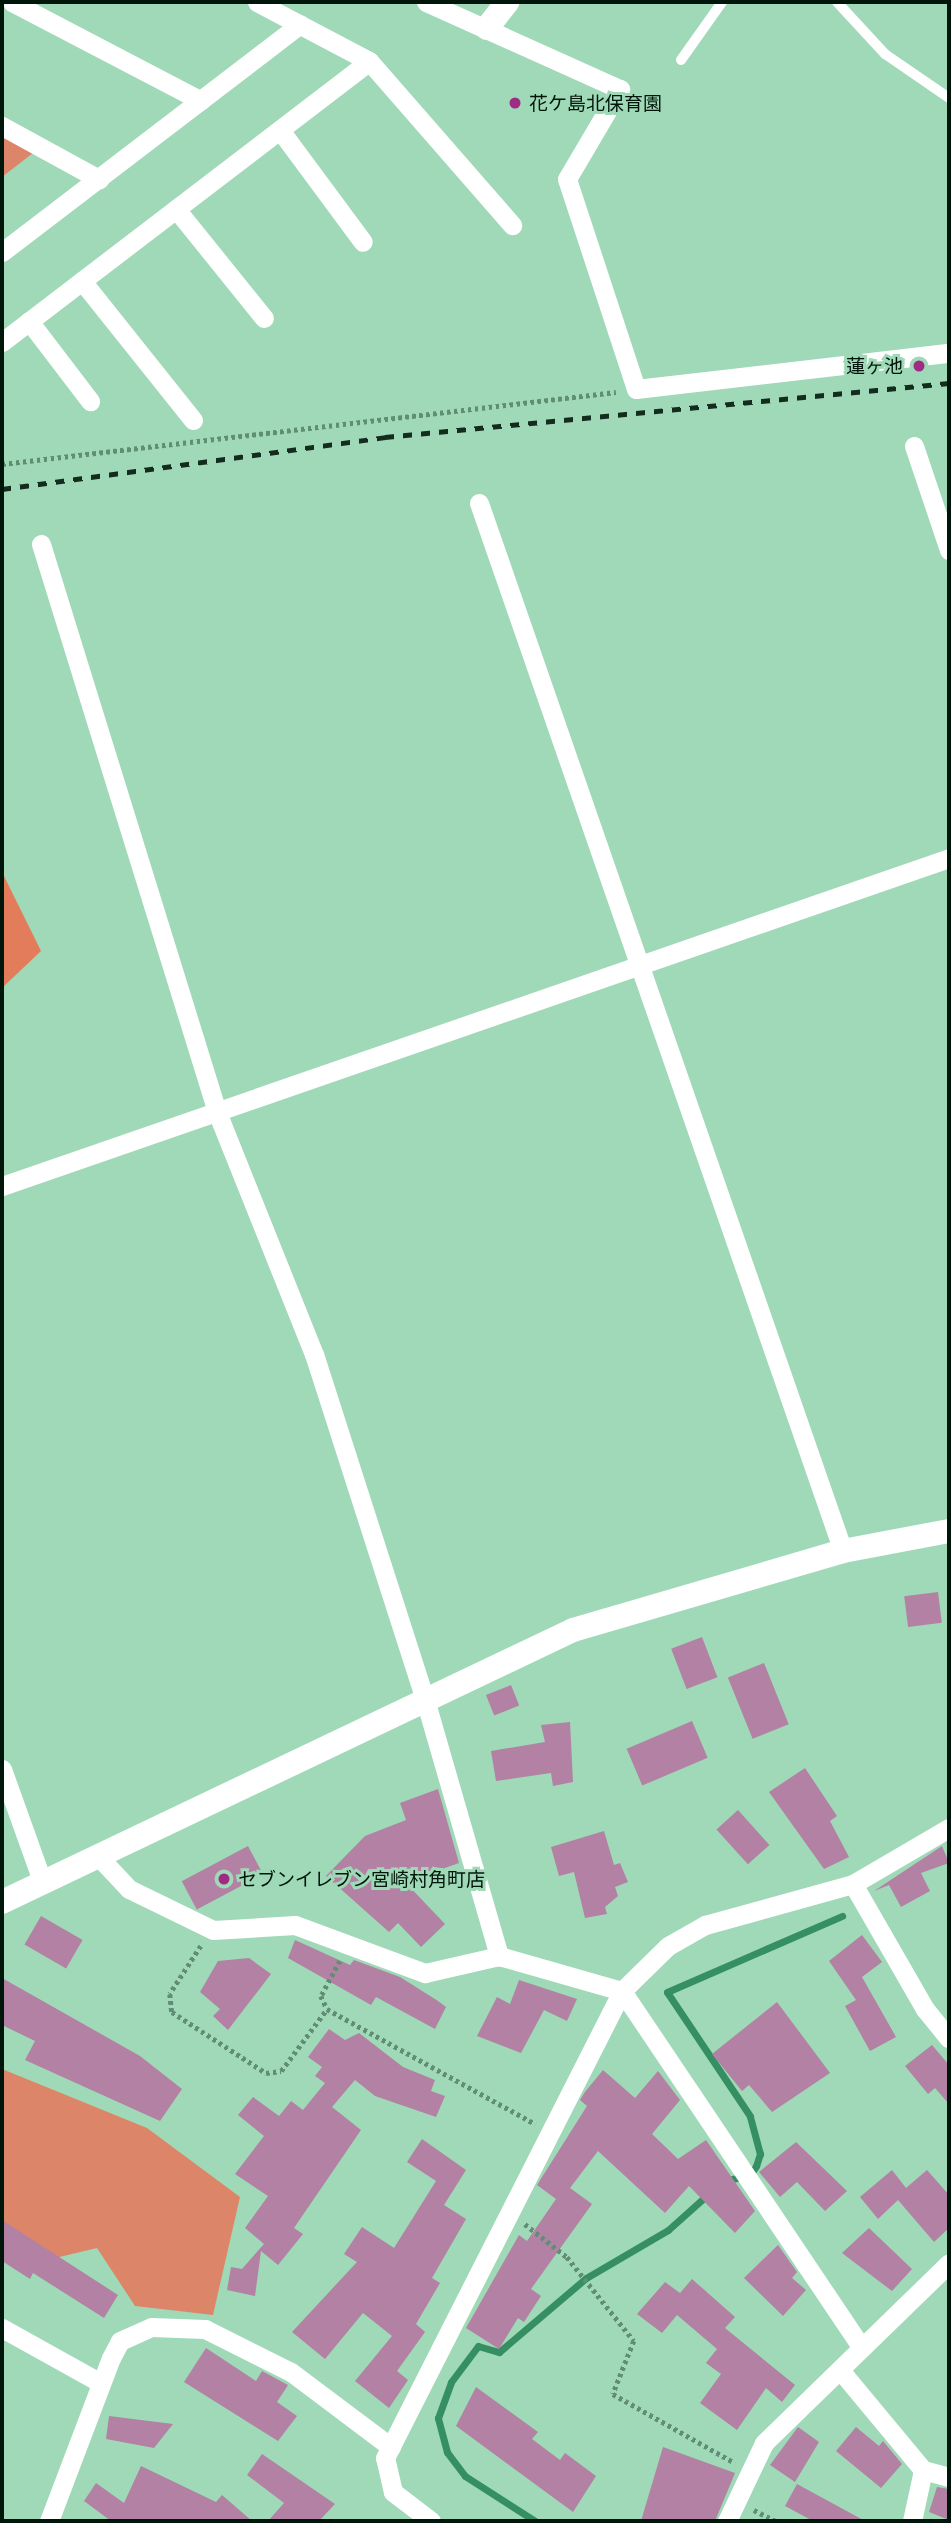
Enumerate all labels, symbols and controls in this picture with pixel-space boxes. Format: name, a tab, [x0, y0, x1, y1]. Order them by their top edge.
place label: 花ケ島北保育園	[529, 92, 662, 114]
marker: 花ケ島北保育園	[507, 95, 523, 111]
place label: 蓮ヶ池	[846, 355, 903, 377]
marker: 蓮ヶ池	[909, 356, 929, 376]
place label: セブンイレブン宮崎村角町店	[238, 1868, 485, 1890]
marker: セブンイレブン宮崎村角町店	[216, 1871, 232, 1887]

